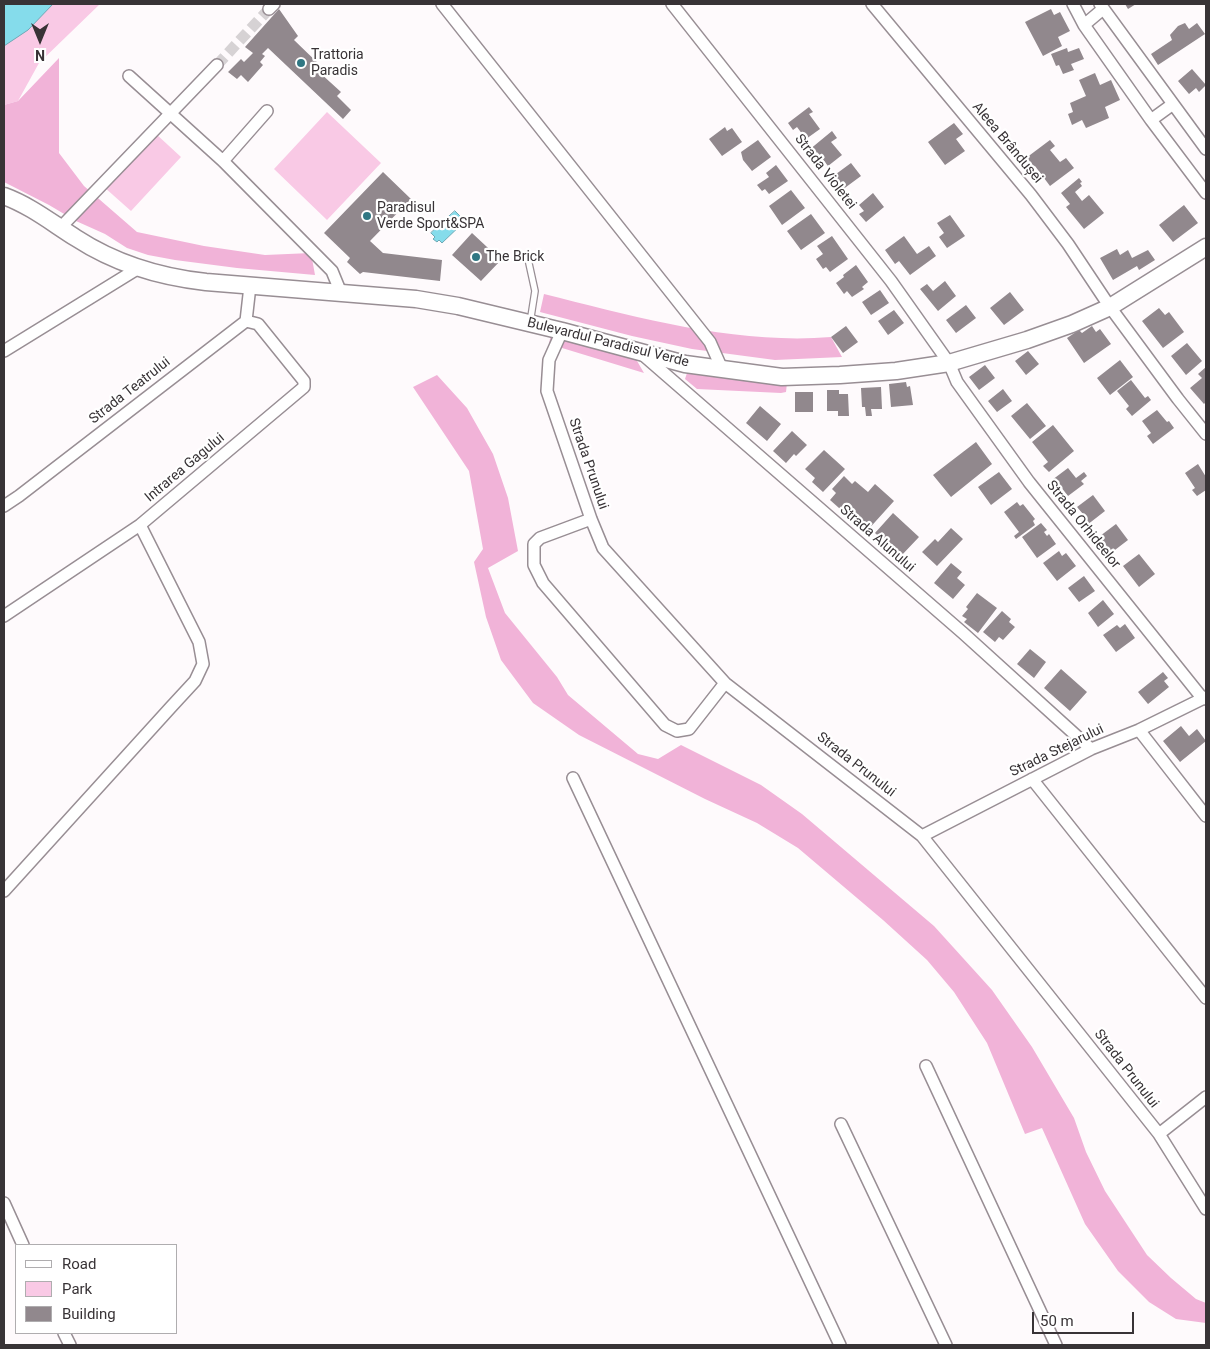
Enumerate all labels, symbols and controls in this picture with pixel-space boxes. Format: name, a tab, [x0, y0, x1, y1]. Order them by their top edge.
north arrow	[15, 15, 65, 65]
text: N	[35, 47, 45, 63]
place label: Trattoria Paradis	[311, 47, 364, 80]
marker: Trattoria Paradis	[295, 57, 307, 69]
street label: Aleea Brândușei	[968, 99, 1046, 187]
street label: Strada Violetei	[791, 131, 859, 213]
place label: Paradisul Verde Sport&SPA	[377, 200, 484, 232]
marker: Paradisul Verde Sport&SPA	[361, 210, 373, 222]
place label: The Brick	[486, 249, 544, 265]
marker: The Brick	[470, 251, 482, 263]
street label: Bulevardul Paradisul Verde	[525, 315, 691, 371]
street label: Strada Teatrului	[86, 354, 174, 428]
street label: Strada Prunului	[565, 416, 611, 512]
street label: Intrarea Gagului	[142, 430, 228, 506]
street label: Strada Orhideelor	[1042, 478, 1124, 572]
street label: Strada Alunului	[836, 502, 918, 576]
street label: Strada Stejarului	[1007, 721, 1107, 781]
street label: Strada Prunului	[813, 729, 899, 801]
street label: Strada Prunului	[1090, 1026, 1162, 1112]
legend	[15, 1244, 178, 1334]
text: Road	[62, 1255, 96, 1273]
text: Park	[62, 1280, 92, 1298]
scale bar	[1035, 1302, 1138, 1334]
text: Building	[62, 1305, 116, 1323]
text: 50 m	[1040, 1312, 1074, 1330]

